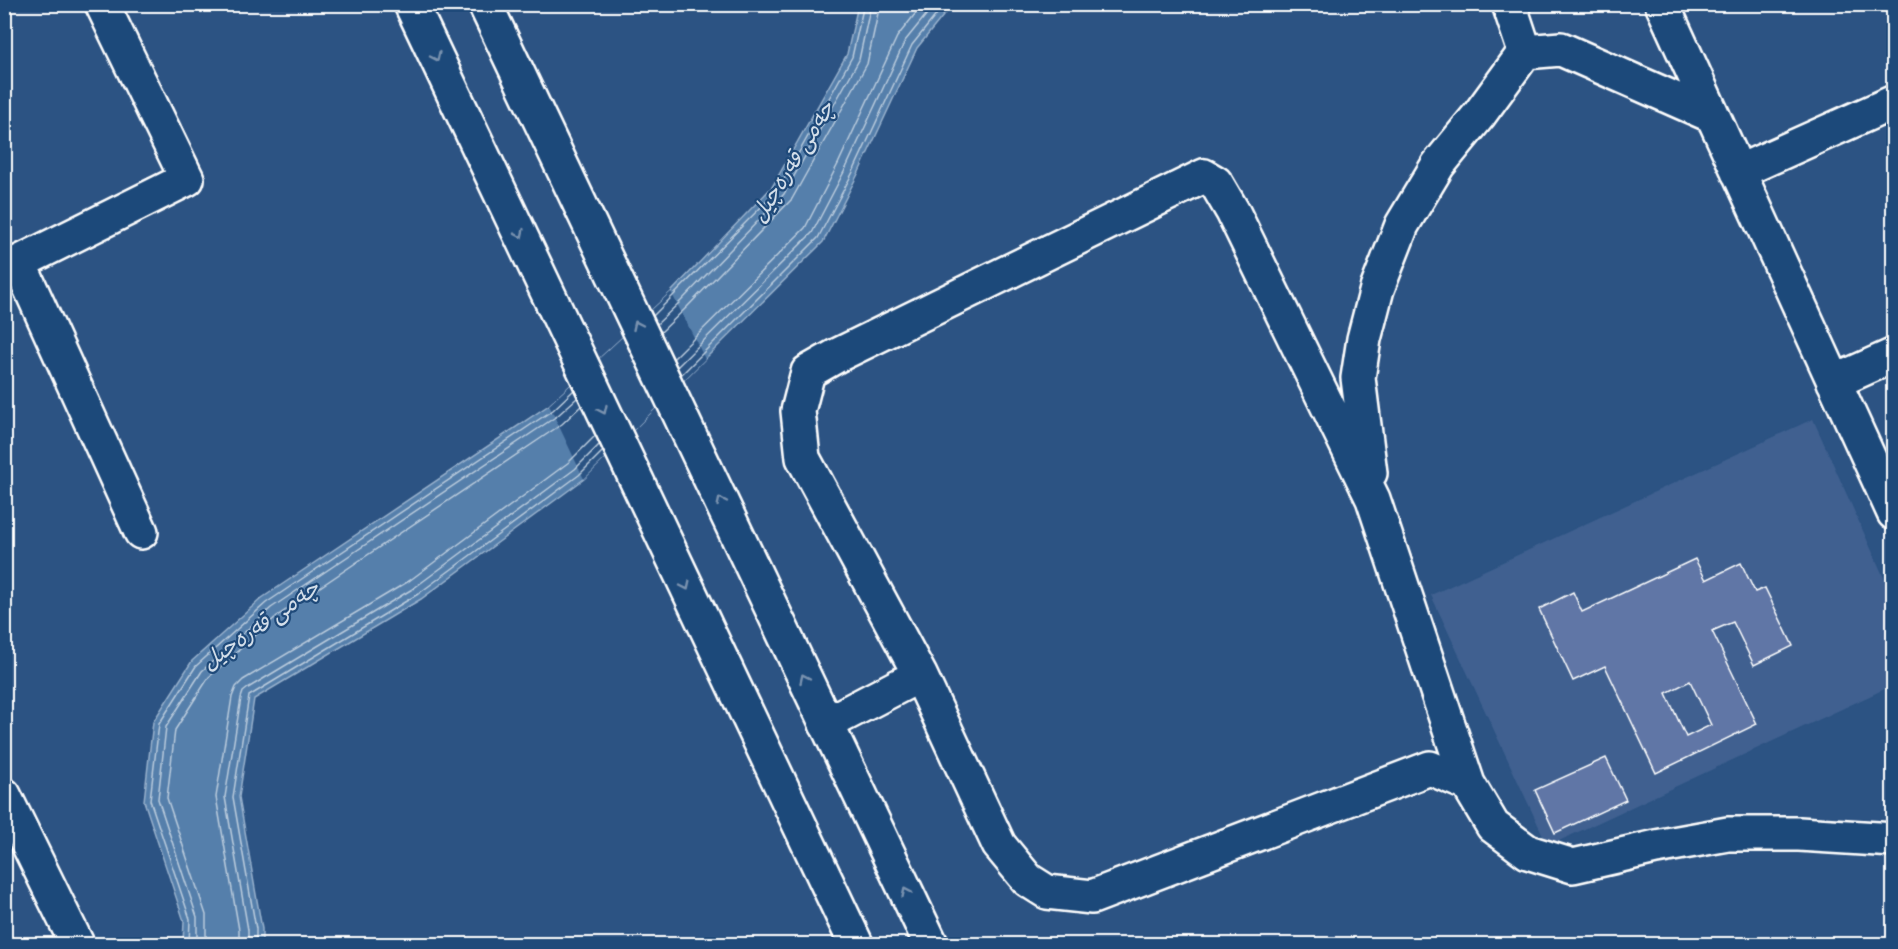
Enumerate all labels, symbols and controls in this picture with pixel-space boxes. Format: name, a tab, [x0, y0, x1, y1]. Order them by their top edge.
one-way arrow	[429, 51, 441, 62]
water label: چەمی قەرەچیل	[745, 96, 845, 230]
one-way arrow	[512, 227, 524, 238]
one-way arrow	[633, 321, 645, 332]
one-way arrow	[596, 403, 608, 414]
one-way arrow	[716, 497, 728, 508]
water label: چەمی قەرەچیل	[197, 574, 328, 679]
one-way arrow	[679, 580, 691, 591]
one-way arrow	[799, 673, 811, 684]
one-way arrow	[901, 887, 913, 898]

